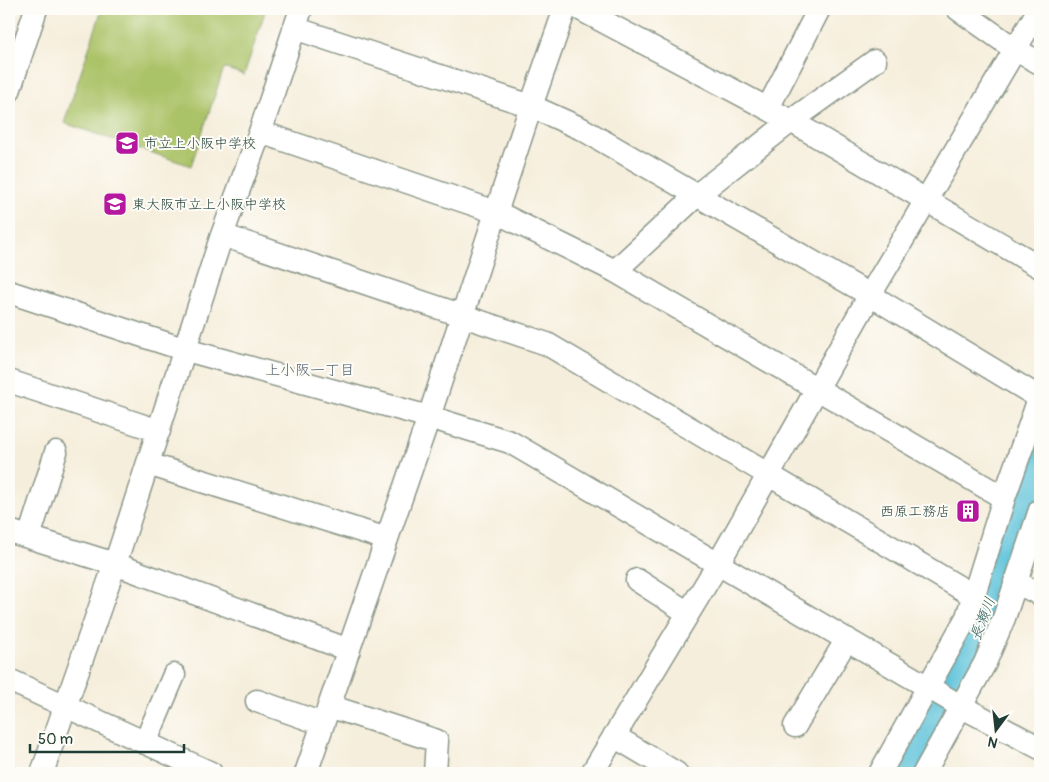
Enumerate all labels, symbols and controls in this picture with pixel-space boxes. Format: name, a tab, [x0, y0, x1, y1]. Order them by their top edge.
school or university icon: 市立上小阪中学校	[114, 130, 140, 156]
place label: 市立上小阪中学校	[144, 135, 256, 152]
school or university icon: 東大阪市立上小阪中学校	[102, 191, 128, 217]
place label: 東大阪市立上小阪中学校	[132, 196, 286, 213]
district label: 上小阪一丁目	[265, 361, 355, 380]
building icon: 西原工務店	[955, 498, 981, 524]
place label: 西原工務店	[880, 503, 950, 520]
water label: 長瀬川	[966, 595, 1000, 643]
north arrow	[972, 704, 1022, 754]
scale bar	[30, 722, 184, 754]
text: 50 m	[38, 730, 73, 749]
text: N	[986, 733, 1000, 752]

